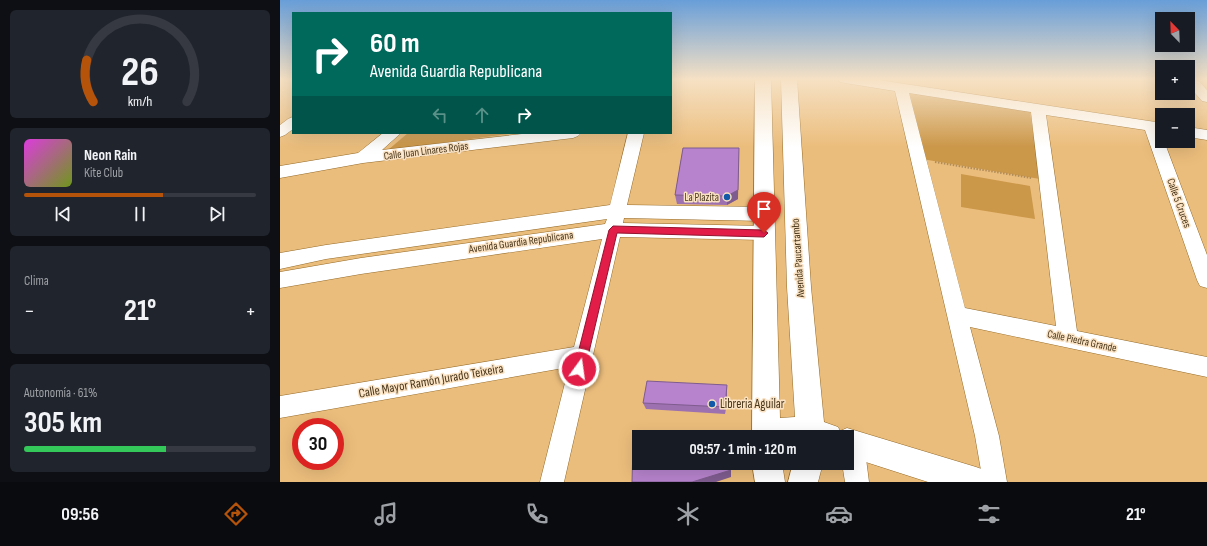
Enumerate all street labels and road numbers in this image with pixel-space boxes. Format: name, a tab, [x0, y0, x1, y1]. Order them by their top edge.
street label: Calle Juan Linares Rojas	[383, 139, 469, 163]
street label: Calle 5 Cruces	[1164, 177, 1194, 229]
street label: Avenida Paucartambo	[789, 218, 807, 299]
street label: Avenida Guardia Republicana	[467, 228, 574, 256]
street label: Calle Piedra Grande	[1046, 327, 1118, 355]
street label: Calle Mayor Ramón Jurado Teixeira	[357, 360, 505, 402]

